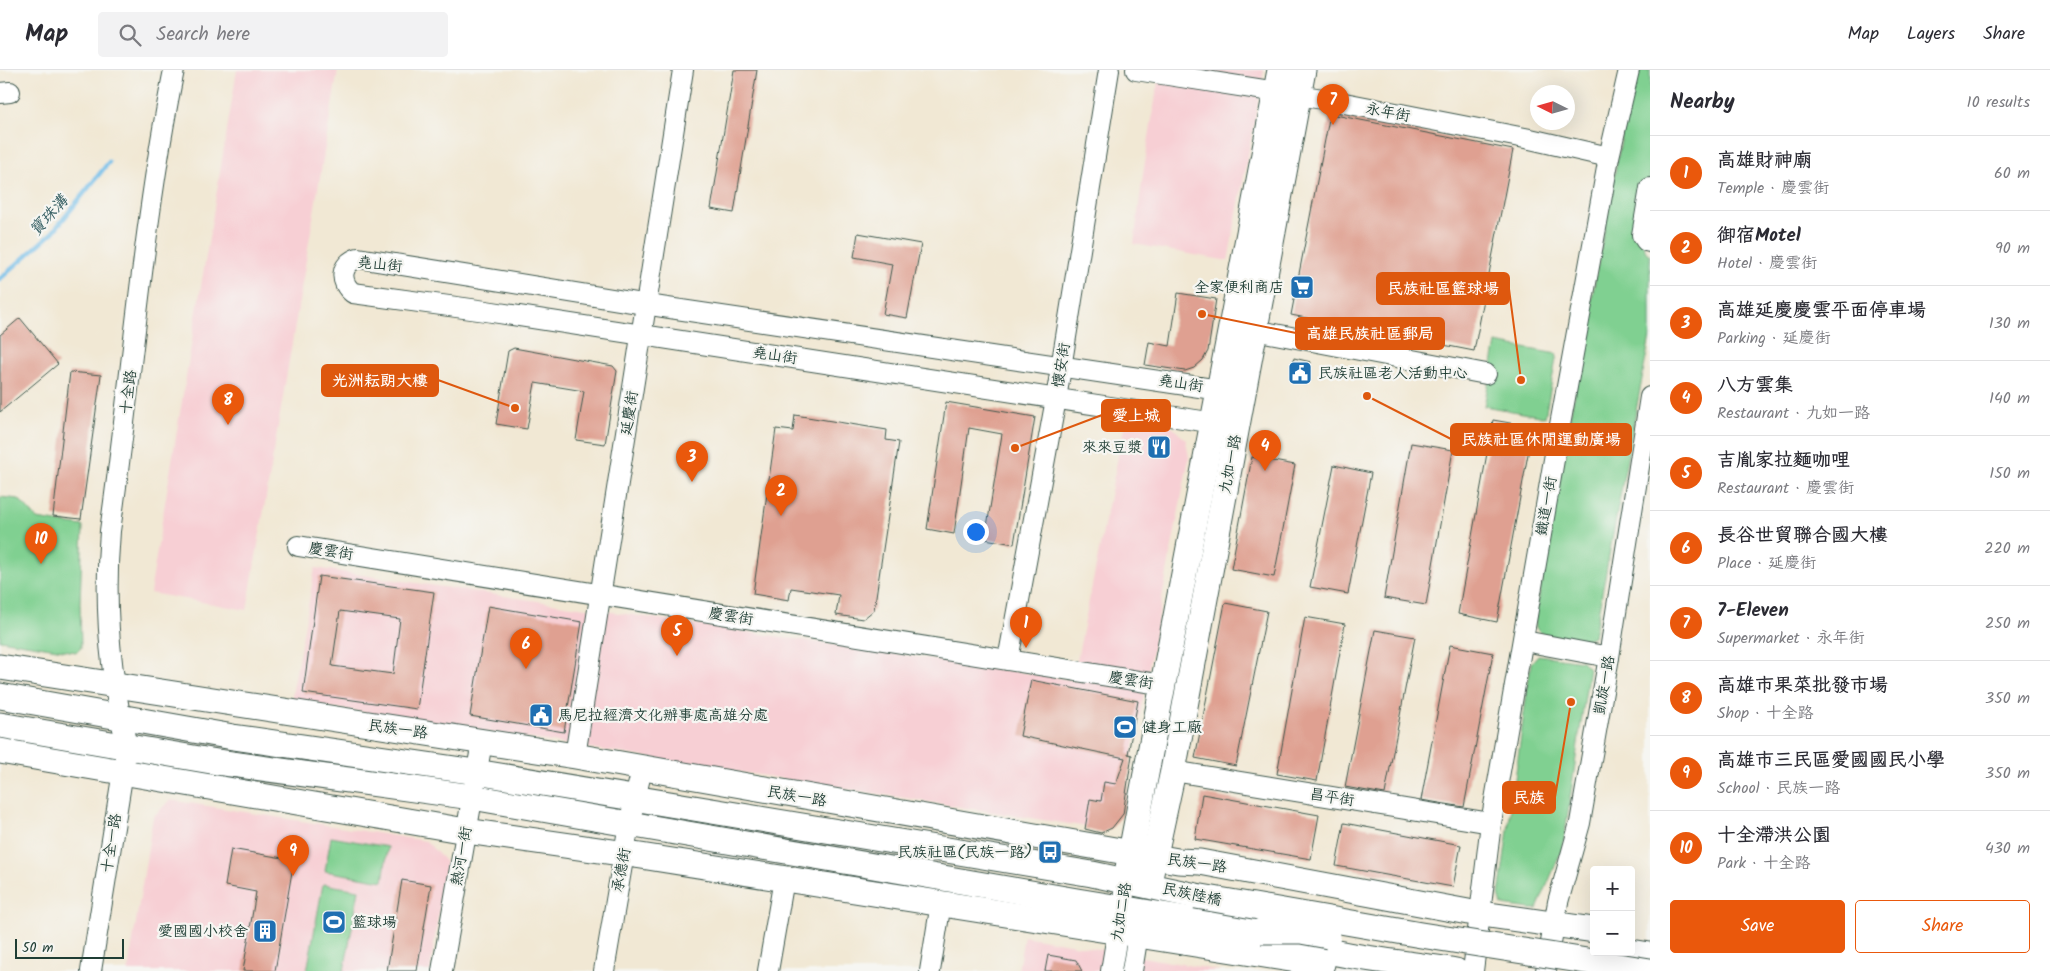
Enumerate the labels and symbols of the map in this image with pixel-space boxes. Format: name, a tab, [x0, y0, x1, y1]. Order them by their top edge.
pin: 7	[1317, 84, 1349, 125]
north arrow	[1530, 85, 1575, 130]
street label: 永年街	[1363, 97, 1412, 129]
water label: 寶珠溝	[24, 188, 76, 242]
street label: 堯山街	[356, 251, 404, 279]
callout: 民族社區籃球場	[1377, 273, 1509, 304]
supermarket icon: 全家便利商店	[1289, 274, 1315, 300]
place label: 全家便利商店	[1194, 276, 1284, 300]
text: 民族社區籃球場	[1387, 277, 1499, 302]
callout: 高雄民族社區郵局	[1296, 318, 1444, 349]
text: 高雄民族社區郵局	[1306, 322, 1434, 347]
street label: 堯山街	[751, 341, 799, 371]
street label: 懷安街	[1047, 341, 1077, 389]
public building icon: 民族社區老人活動中心	[1287, 360, 1313, 386]
place label: 民族社區老人活動中心	[1318, 362, 1468, 386]
callout: 光洲耘朗大樓	[322, 365, 438, 396]
street label: 十全路	[114, 368, 144, 416]
text: 光洲耘朗大樓	[332, 369, 428, 394]
street label: 堯山街	[1157, 369, 1205, 399]
pin: 8	[212, 384, 244, 425]
street label: 延慶街	[615, 389, 645, 437]
callout: 愛上城	[1102, 400, 1170, 431]
text: 愛上城	[1112, 404, 1160, 429]
callout: 民族社區休閒運動廣場	[1451, 424, 1631, 455]
text: 民族社區休閒運動廣場	[1461, 428, 1621, 453]
pin: 4	[1249, 430, 1281, 471]
street label: 九如一路	[1213, 432, 1248, 496]
restaurant icon: 來來豆漿	[1146, 434, 1172, 460]
place label: 來來豆漿	[1082, 436, 1142, 460]
pin: 3	[676, 441, 708, 482]
pin: 2	[765, 475, 797, 516]
street label: 鐵道一街	[1530, 475, 1564, 538]
your location	[963, 519, 989, 545]
pin: 10	[25, 523, 57, 564]
street label: 慶雲街	[307, 537, 355, 567]
street label: 慶雲街	[707, 602, 755, 632]
pin: 1	[1010, 607, 1042, 648]
pin: 5	[661, 615, 693, 656]
pin: 6	[510, 628, 542, 669]
street label: 凱旋一路	[1588, 654, 1622, 717]
street label: 慶雲街	[1107, 666, 1155, 696]
public building icon: 馬尼拉經濟文化辦事處高雄分處	[528, 702, 554, 728]
place label: 馬尼拉經濟文化辦事處高雄分處	[558, 704, 768, 728]
street label: 民族一路	[366, 714, 429, 746]
sports icon: 健身工廠	[1112, 714, 1138, 740]
place label: 健身工廠	[1142, 716, 1202, 740]
street label: 民族一路	[765, 780, 828, 814]
callout: 民族	[1503, 782, 1555, 813]
street label: 昌平街	[1308, 783, 1356, 813]
text: 民族	[1513, 786, 1545, 811]
street label: 十全一路	[95, 812, 129, 875]
street label: 熱河一街	[445, 825, 479, 888]
pin: 9	[277, 835, 309, 876]
bus stop icon: 民族社區(民族一路)	[1037, 839, 1063, 865]
place label: 民族社區(民族一路)	[897, 841, 1032, 865]
street label: 承德街	[606, 846, 638, 894]
street label: 民族一路	[1165, 848, 1228, 880]
street label: 民族陸橋	[1160, 877, 1224, 913]
street label: 九如二路	[1105, 881, 1139, 944]
sports icon: 籃球場	[321, 909, 347, 935]
place label: 籃球場	[352, 911, 397, 935]
building icon: 愛國國小校舍	[252, 918, 278, 944]
place label: 愛國國小校舍	[158, 920, 248, 944]
scale bar	[15, 936, 124, 959]

